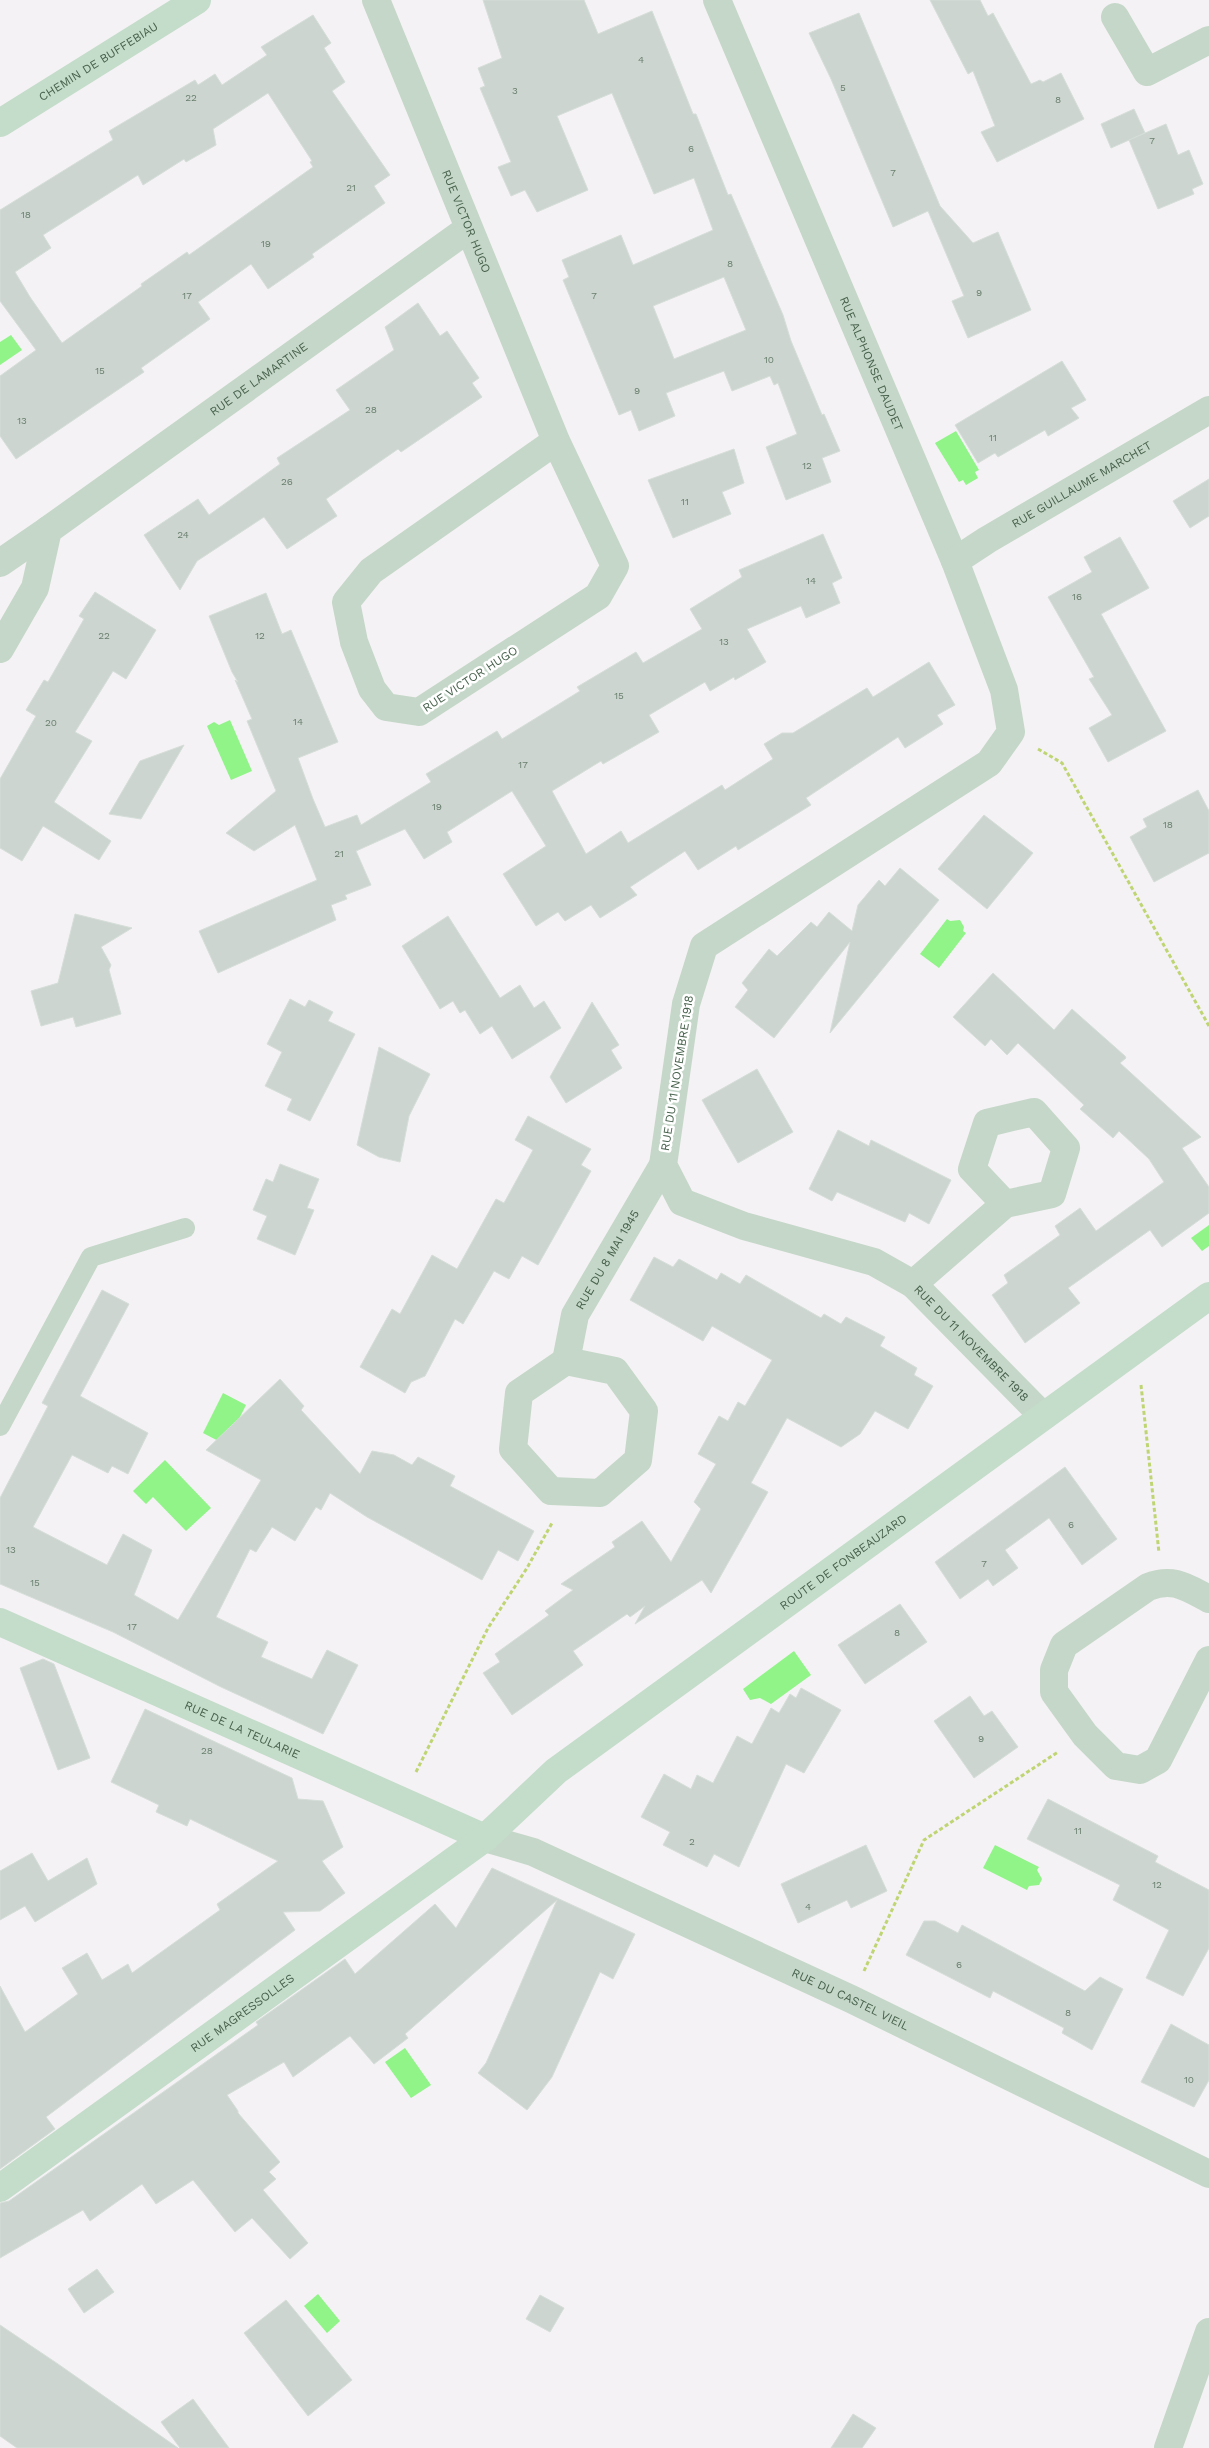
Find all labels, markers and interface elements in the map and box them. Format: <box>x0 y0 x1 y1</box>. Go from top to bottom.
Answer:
street label: CHEMIN DE BUFFEBIAU <box>36 19 161 104</box>
house number: 4 <box>638 54 644 65</box>
house number: 5 <box>840 82 846 93</box>
house number: 3 <box>512 85 518 96</box>
house number: 22 <box>185 92 197 103</box>
house number: 8 <box>1055 94 1061 105</box>
house number: 7 <box>1149 135 1155 146</box>
house number: 6 <box>688 143 694 154</box>
house number: 7 <box>890 167 896 178</box>
street label: RUE VICTOR HUGO <box>439 168 494 275</box>
house number: 21 <box>346 182 356 193</box>
house number: 18 <box>21 209 31 220</box>
house number: 19 <box>261 238 271 249</box>
house number: 8 <box>727 258 733 269</box>
house number: 9 <box>976 287 982 298</box>
house number: 17 <box>182 290 192 301</box>
house number: 7 <box>591 290 597 301</box>
street label: RUE ALPHONSE DAUDET <box>837 294 906 433</box>
street label: RUE DE LAMARTINE <box>207 339 311 419</box>
house number: 10 <box>764 354 774 365</box>
house number: 15 <box>95 365 105 376</box>
house number: 9 <box>634 385 640 396</box>
house number: 28 <box>365 404 377 415</box>
house number: 13 <box>17 415 27 426</box>
house number: 11 <box>989 432 997 443</box>
street label: RUE GUILLAUME MARCHET <box>1009 438 1154 531</box>
house number: 12 <box>802 460 812 471</box>
house number: 26 <box>281 476 293 487</box>
house number: 11 <box>681 496 689 507</box>
house number: 24 <box>177 529 189 540</box>
house number: 14 <box>806 575 816 586</box>
house number: 16 <box>1072 591 1082 602</box>
house number: 22 <box>98 630 110 641</box>
house number: 12 <box>255 630 265 641</box>
house number: 13 <box>719 636 729 647</box>
street label: RUE VICTOR HUGO <box>420 643 520 715</box>
house number: 15 <box>614 690 624 701</box>
house number: 14 <box>293 716 303 727</box>
house number: 20 <box>45 717 57 728</box>
house number: 17 <box>518 759 528 770</box>
house number: 19 <box>432 801 442 812</box>
house number: 18 <box>1163 819 1173 830</box>
house number: 21 <box>334 848 344 859</box>
street label: RUE DU 11 NOVEMBRE 1918 <box>658 994 696 1152</box>
street label: RUE DU 8 MAI 1945 <box>573 1207 642 1312</box>
street label: RUE DU 11 NOVEMBRE 1918 <box>911 1282 1032 1404</box>
street label: ROUTE DE FONBEAUZARD <box>777 1511 910 1613</box>
house number: 6 <box>1068 1519 1074 1530</box>
house number: 13 <box>6 1544 16 1555</box>
house number: 7 <box>981 1558 987 1569</box>
house number: 15 <box>30 1577 40 1588</box>
house number: 17 <box>127 1621 137 1632</box>
house number: 8 <box>894 1627 900 1638</box>
street label: RUE DE LA TEULARIE <box>182 1698 302 1762</box>
house number: 9 <box>978 1733 984 1744</box>
house number: 28 <box>201 1745 213 1756</box>
house number: 11 <box>1074 1825 1082 1836</box>
house number: 2 <box>689 1836 695 1847</box>
house number: 12 <box>1152 1879 1162 1890</box>
house number: 4 <box>805 1901 811 1912</box>
house number: 6 <box>956 1959 962 1970</box>
street label: RUE DU CASTEL VIEIL <box>790 1966 911 2033</box>
street label: RUE MAGRESSOLLES <box>188 1971 297 2055</box>
house number: 8 <box>1065 2007 1071 2018</box>
house number: 10 <box>1184 2074 1194 2085</box>

